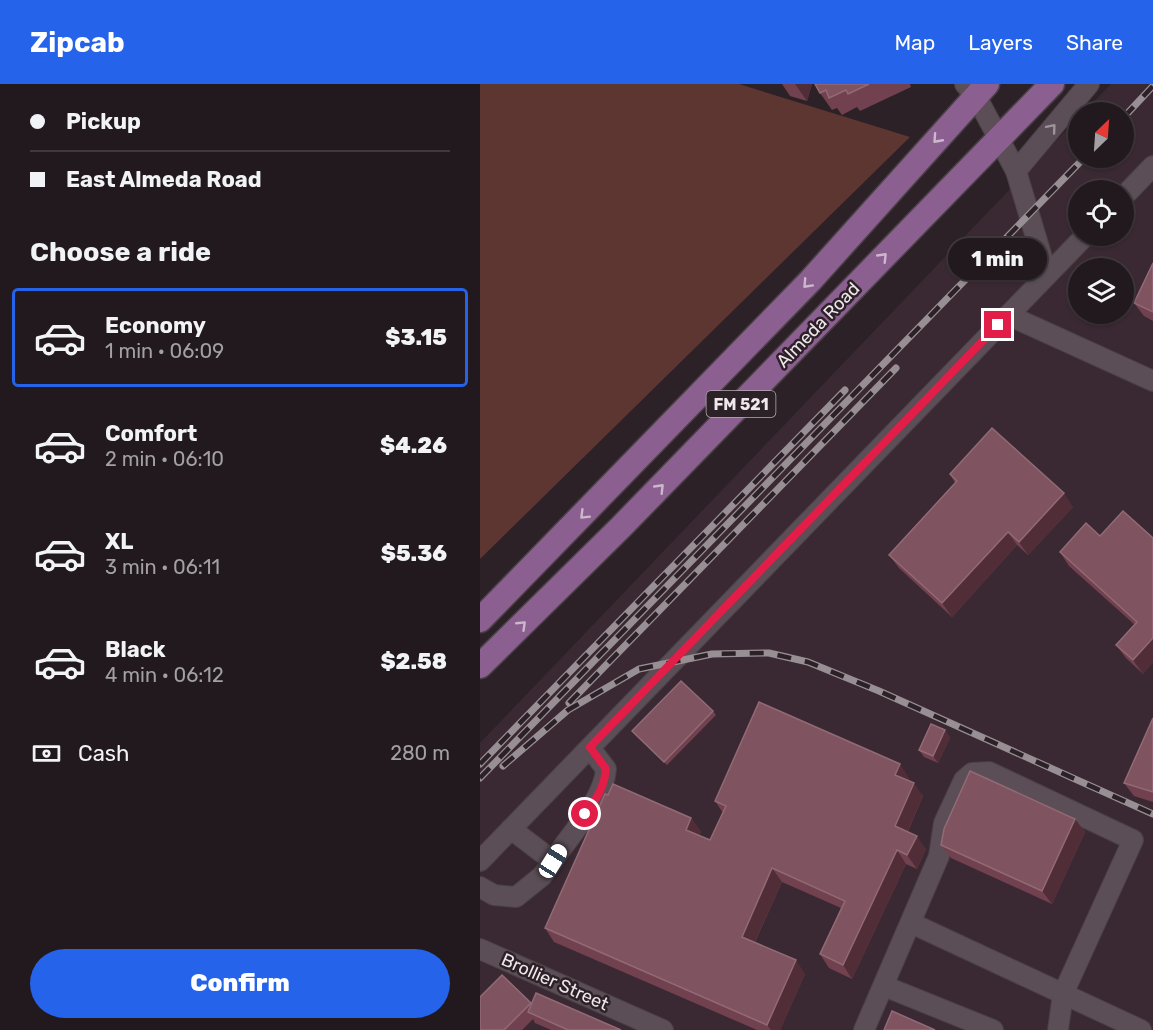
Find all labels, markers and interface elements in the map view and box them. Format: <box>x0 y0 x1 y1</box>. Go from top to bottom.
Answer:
text: Zipcab <box>30 26 125 59</box>
text: Map <box>894 30 935 55</box>
text: Layers <box>968 30 1033 55</box>
text: Share <box>1066 30 1123 55</box>
north arrow <box>1068 102 1134 168</box>
map controls <box>1068 102 1134 324</box>
text: Pickup <box>66 108 141 135</box>
one-way arrow <box>1045 124 1056 135</box>
one-way arrow <box>933 132 944 143</box>
text: East Almeda Road <box>66 166 262 193</box>
button: locate <box>1068 180 1134 246</box>
text: Choose a ride <box>30 236 211 268</box>
callout: 1 min <box>948 238 1048 280</box>
text: 1 min <box>971 247 1024 271</box>
one-way arrow <box>876 253 887 263</box>
button: layers <box>1068 258 1134 324</box>
street label: Almeda Road <box>772 278 864 372</box>
one-way arrow <box>803 278 814 288</box>
icon: car <box>33 311 87 365</box>
route end <box>984 311 1011 338</box>
text: Economy <box>105 312 206 339</box>
text: $3.15 <box>385 324 447 351</box>
text: 1 min · 06:09 <box>105 339 224 363</box>
road number: FM 521 <box>706 391 776 417</box>
icon: car <box>33 419 87 473</box>
text: Comfort <box>105 420 197 447</box>
text: $4.26 <box>380 432 447 459</box>
text: 2 min · 06:10 <box>105 447 224 471</box>
one-way arrow <box>653 484 664 494</box>
one-way arrow <box>580 507 591 518</box>
icon: car <box>33 527 87 581</box>
text: XL <box>105 528 133 555</box>
text: $5.36 <box>381 540 447 567</box>
text: 3 min · 06:11 <box>105 555 220 579</box>
one-way arrow <box>515 621 525 632</box>
icon: car <box>33 635 87 689</box>
text: Black <box>105 636 166 663</box>
text: $2.58 <box>380 648 447 675</box>
text: 4 min · 06:12 <box>105 663 224 687</box>
icon: cash <box>30 737 63 770</box>
text: Cash <box>78 740 129 767</box>
text: 280 m <box>390 741 450 765</box>
route start <box>571 800 598 827</box>
car <box>536 841 570 881</box>
button: Confirm <box>30 949 450 1018</box>
street label: Brollier Street <box>498 949 612 1015</box>

